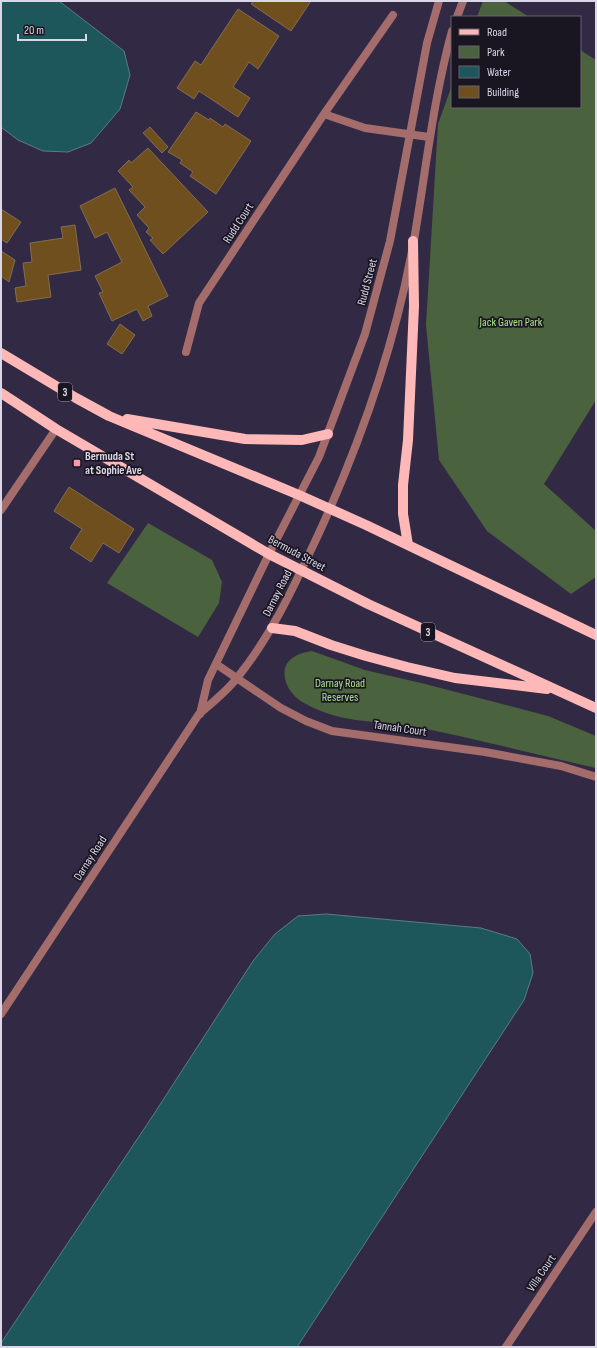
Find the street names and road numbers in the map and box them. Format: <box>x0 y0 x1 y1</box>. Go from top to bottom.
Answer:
street label: Rudd Court <box>220 200 257 246</box>
street label: Rudd Street <box>354 257 381 307</box>
road number: 3 <box>58 383 72 401</box>
street label: Bermuda Street <box>265 532 328 575</box>
street label: Darnay Road <box>259 568 295 619</box>
road number: 3 <box>421 623 435 641</box>
street label: Tannah Court <box>372 717 428 740</box>
street label: Darnay Road <box>70 833 110 883</box>
street label: Villa Court <box>524 1252 559 1295</box>

